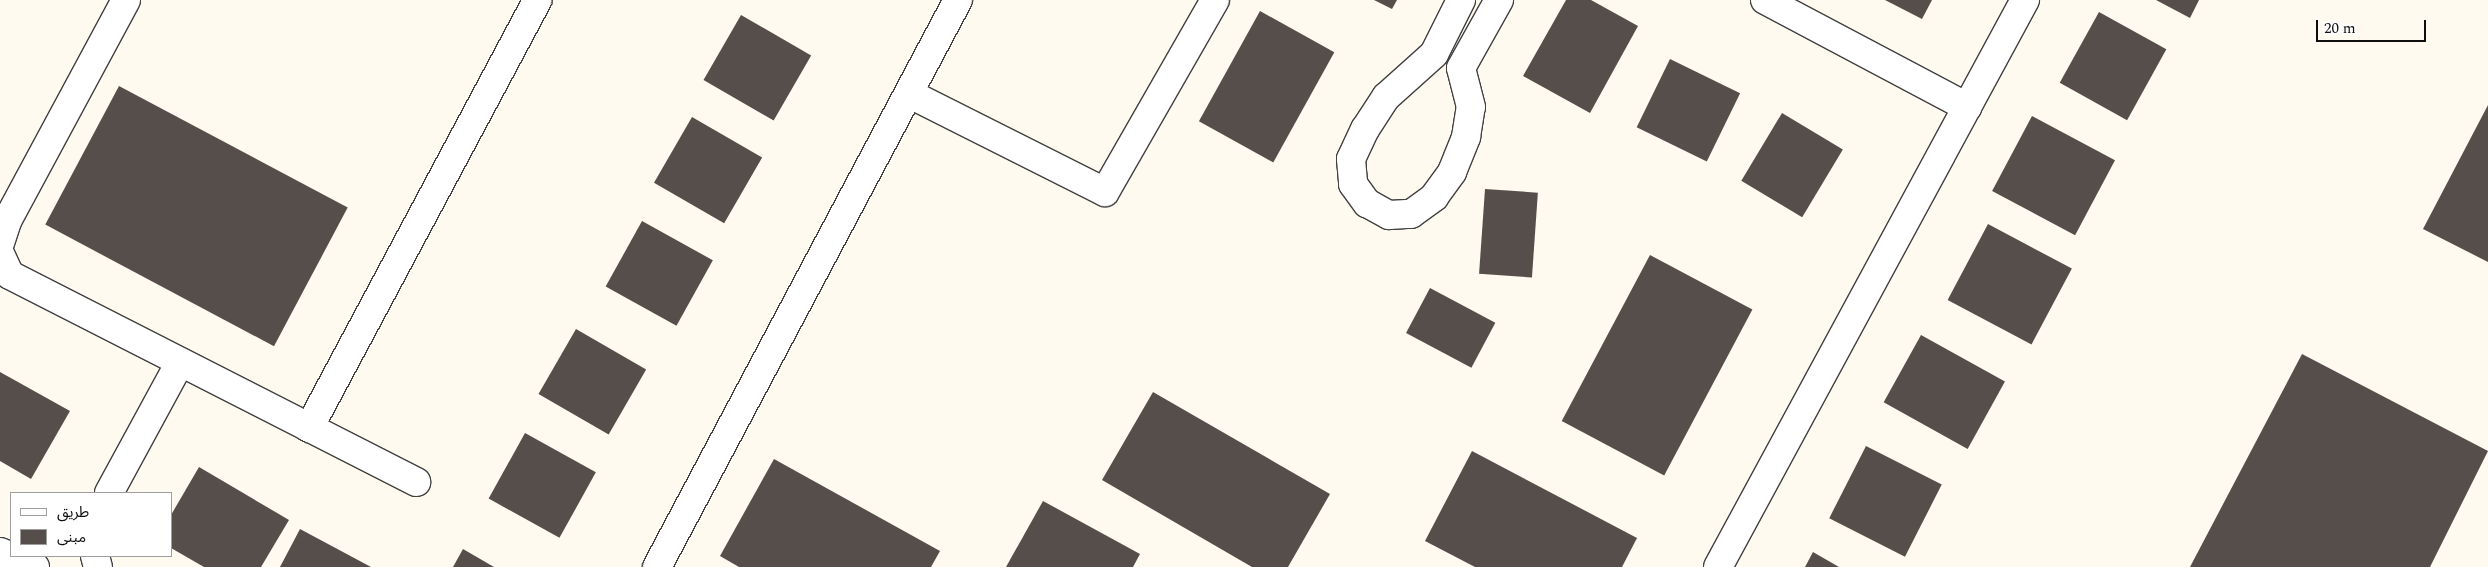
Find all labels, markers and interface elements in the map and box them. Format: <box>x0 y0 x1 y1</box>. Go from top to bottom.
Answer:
scale bar <box>2318 10 2428 42</box>
text: 20 m <box>2324 17 2356 40</box>
legend <box>10 492 172 557</box>
text: طريق <box>57 501 89 524</box>
text: مبنى <box>57 526 86 549</box>

